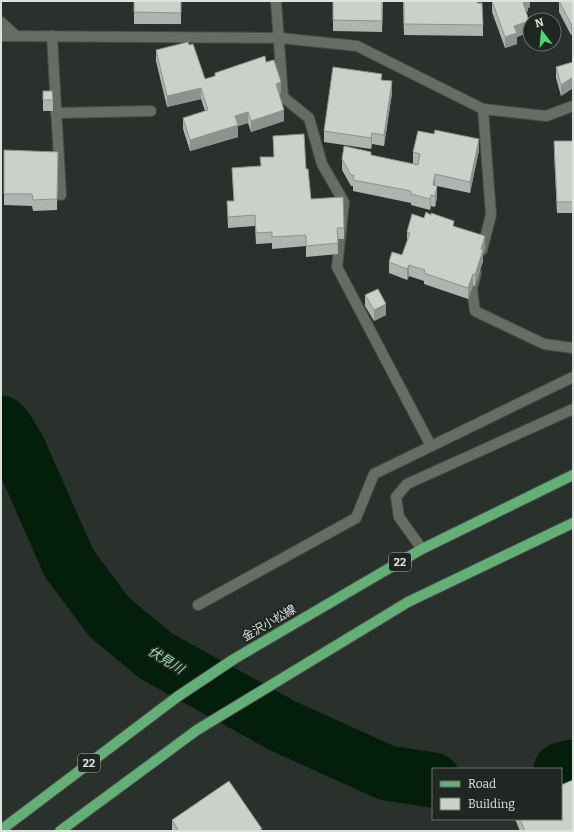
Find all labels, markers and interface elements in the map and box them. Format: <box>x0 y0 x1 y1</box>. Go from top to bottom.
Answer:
north arrow <box>522 12 562 52</box>
text: N <box>534 15 546 30</box>
road number: 22 <box>389 553 411 571</box>
street label: 金沢小松線 <box>240 602 298 644</box>
water label: 伏見川 <box>145 643 188 678</box>
road number: 22 <box>78 754 100 772</box>
legend <box>432 768 562 820</box>
text: Road <box>468 777 496 791</box>
text: Building <box>468 797 515 811</box>

